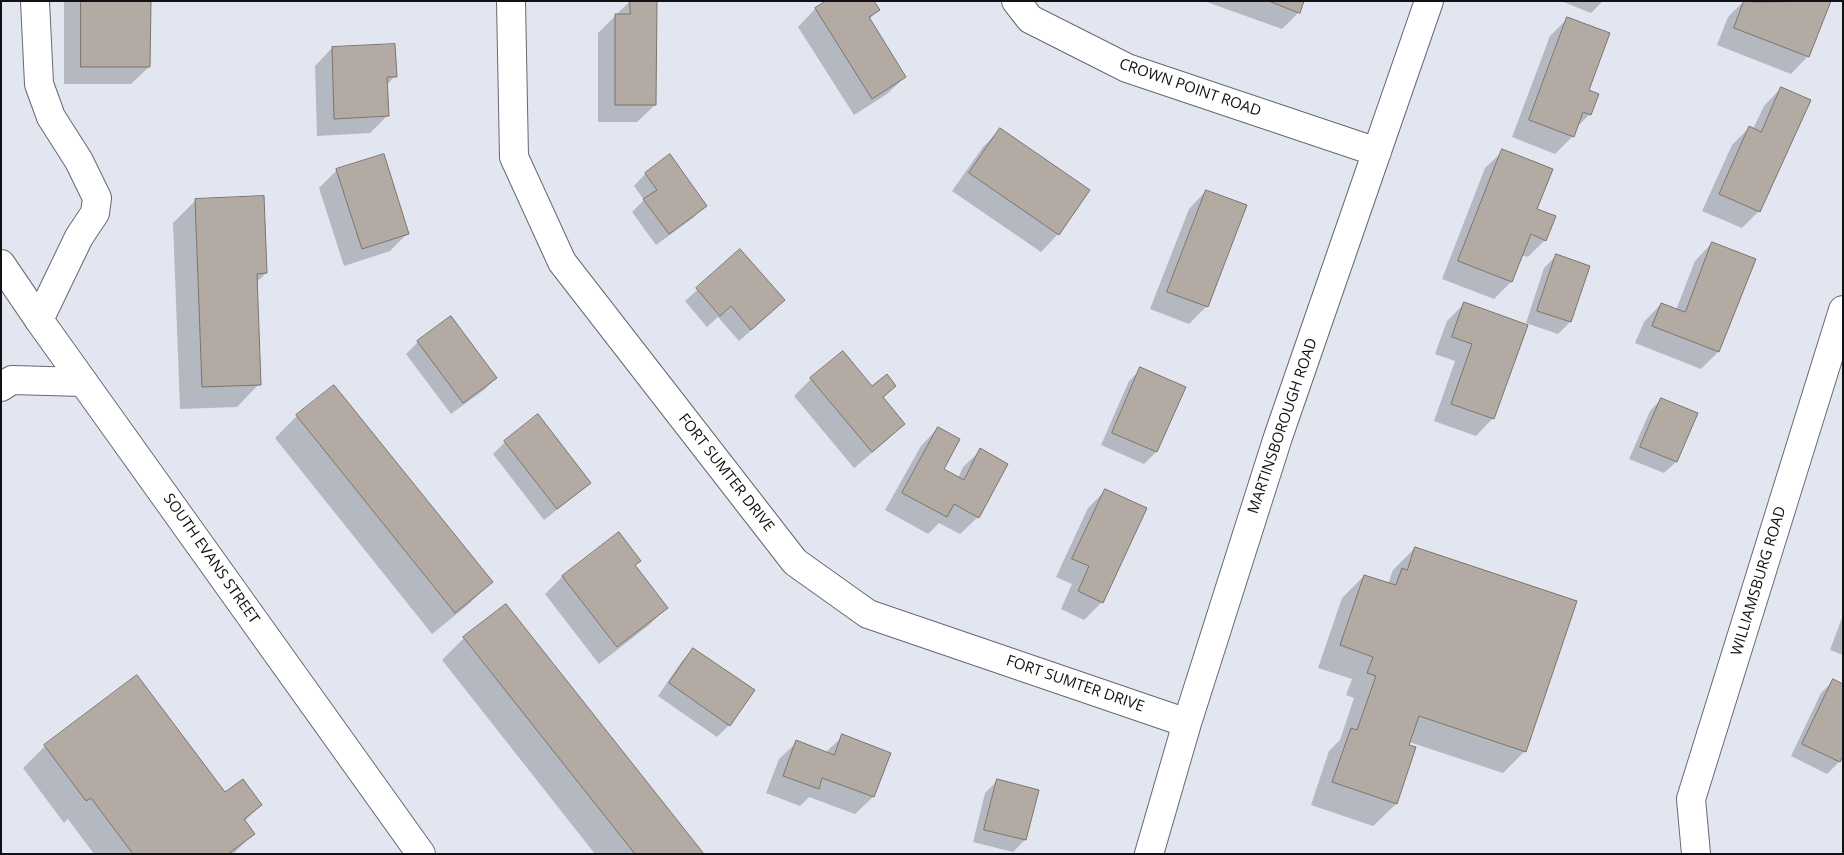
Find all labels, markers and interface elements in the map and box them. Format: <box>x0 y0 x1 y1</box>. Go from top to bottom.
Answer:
street label: CROWN POINT ROAD <box>1117 55 1263 121</box>
street label: MARTINSBOROUGH ROAD <box>1244 336 1322 516</box>
street label: FORT SUMTER DRIVE <box>674 410 778 536</box>
street label: SOUTH EVANS STREET <box>159 490 263 628</box>
street label: WILLIAMSBURG ROAD <box>1728 504 1790 658</box>
street label: FORT SUMTER DRIVE <box>1004 652 1146 716</box>

